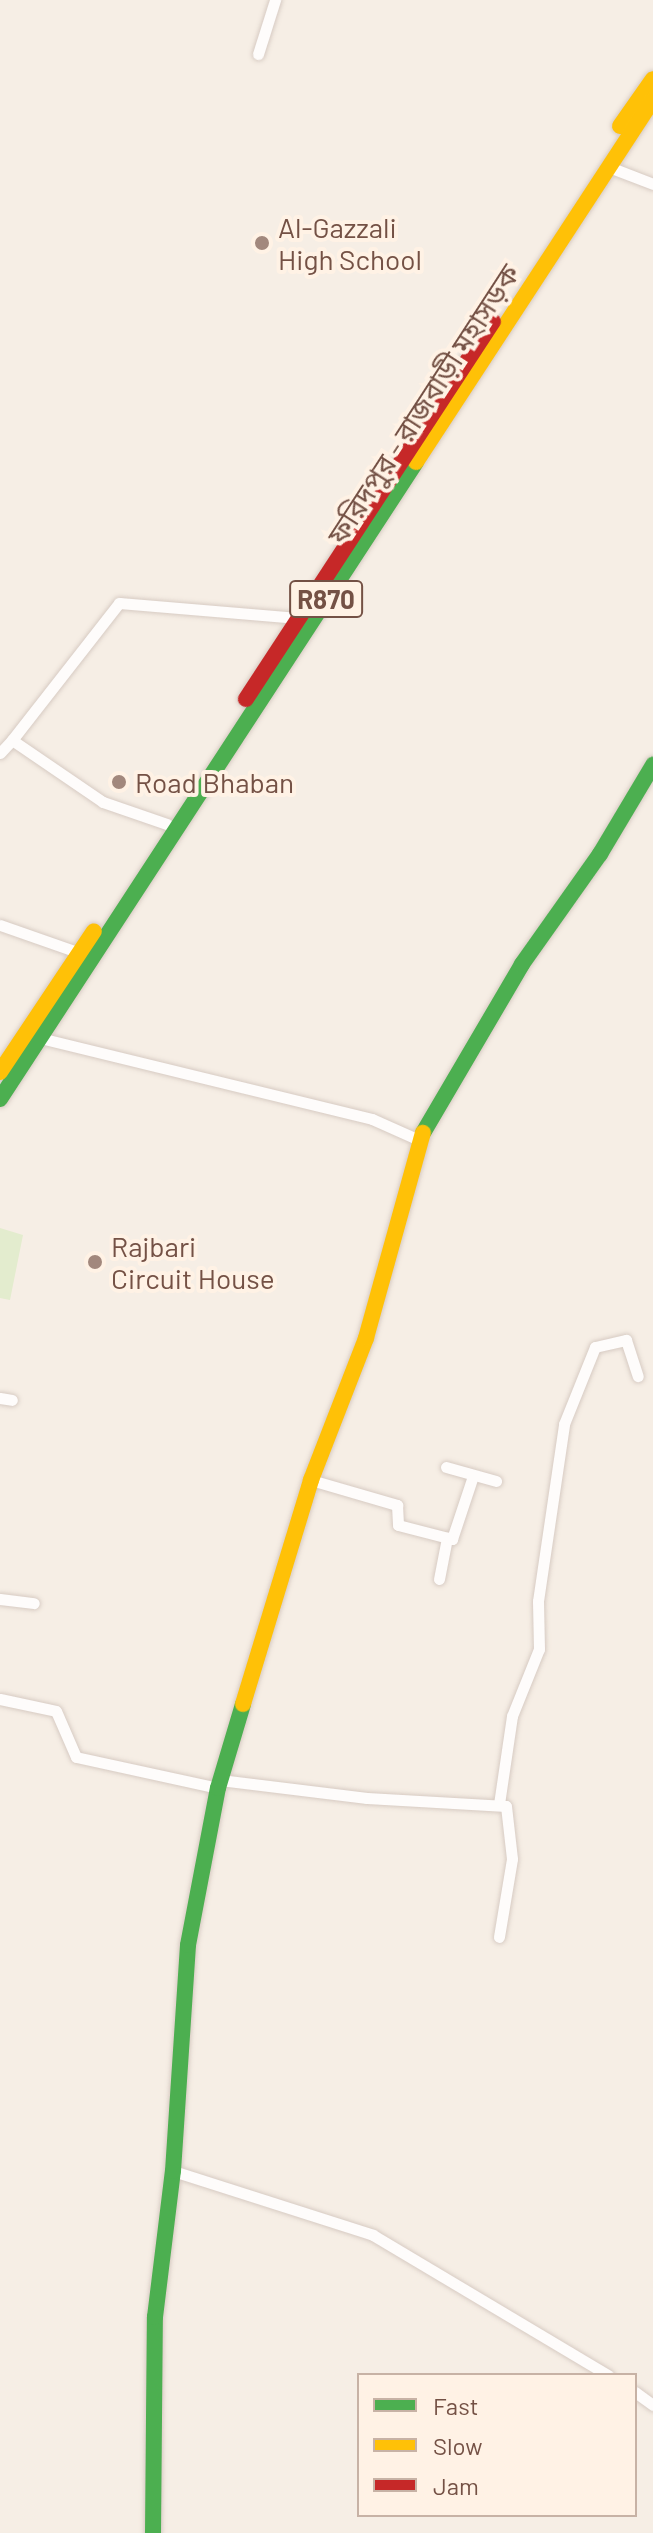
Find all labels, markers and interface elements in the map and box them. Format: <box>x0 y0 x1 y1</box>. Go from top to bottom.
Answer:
place label: Al-Gazzali High School <box>278 210 422 276</box>
marker: Al-Gazzali High School <box>253 234 271 252</box>
street label: ফরিদপুর - রাজবাড়ী মহাসড়ক <box>320 258 526 550</box>
road number: R870 <box>288 577 364 621</box>
place label: Road Bhaban <box>135 765 294 799</box>
marker: Road Bhaban <box>110 773 128 791</box>
place label: Rajbari Circuit House <box>111 1229 275 1295</box>
marker: Rajbari Circuit House <box>86 1253 104 1271</box>
legend <box>357 2373 637 2517</box>
text: Fast <box>433 2391 478 2420</box>
text: Slow <box>433 2431 482 2460</box>
text: Jam <box>433 2471 479 2500</box>

